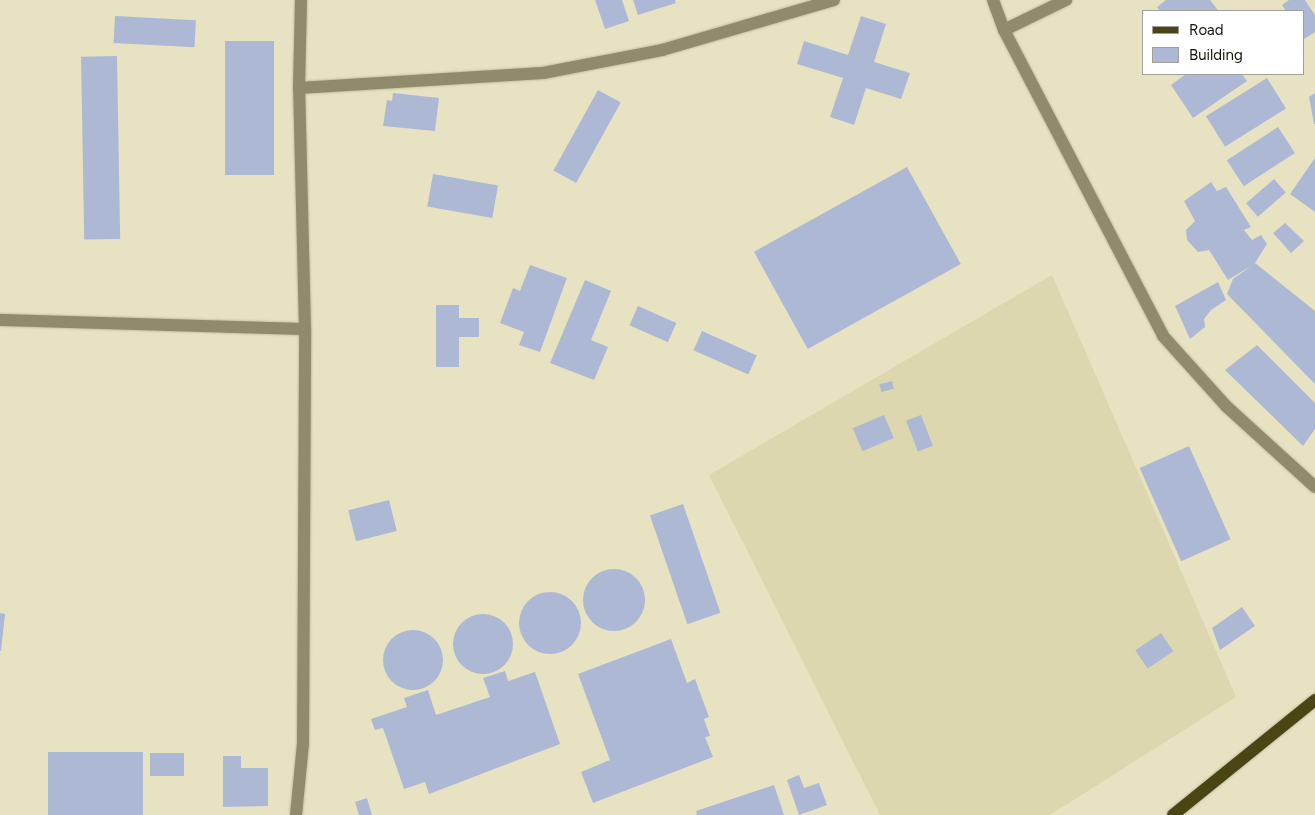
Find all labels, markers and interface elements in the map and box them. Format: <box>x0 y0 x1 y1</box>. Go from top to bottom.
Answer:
legend <box>1142 10 1305 75</box>
text: Road <box>1189 21 1224 39</box>
text: Building <box>1189 46 1243 64</box>

